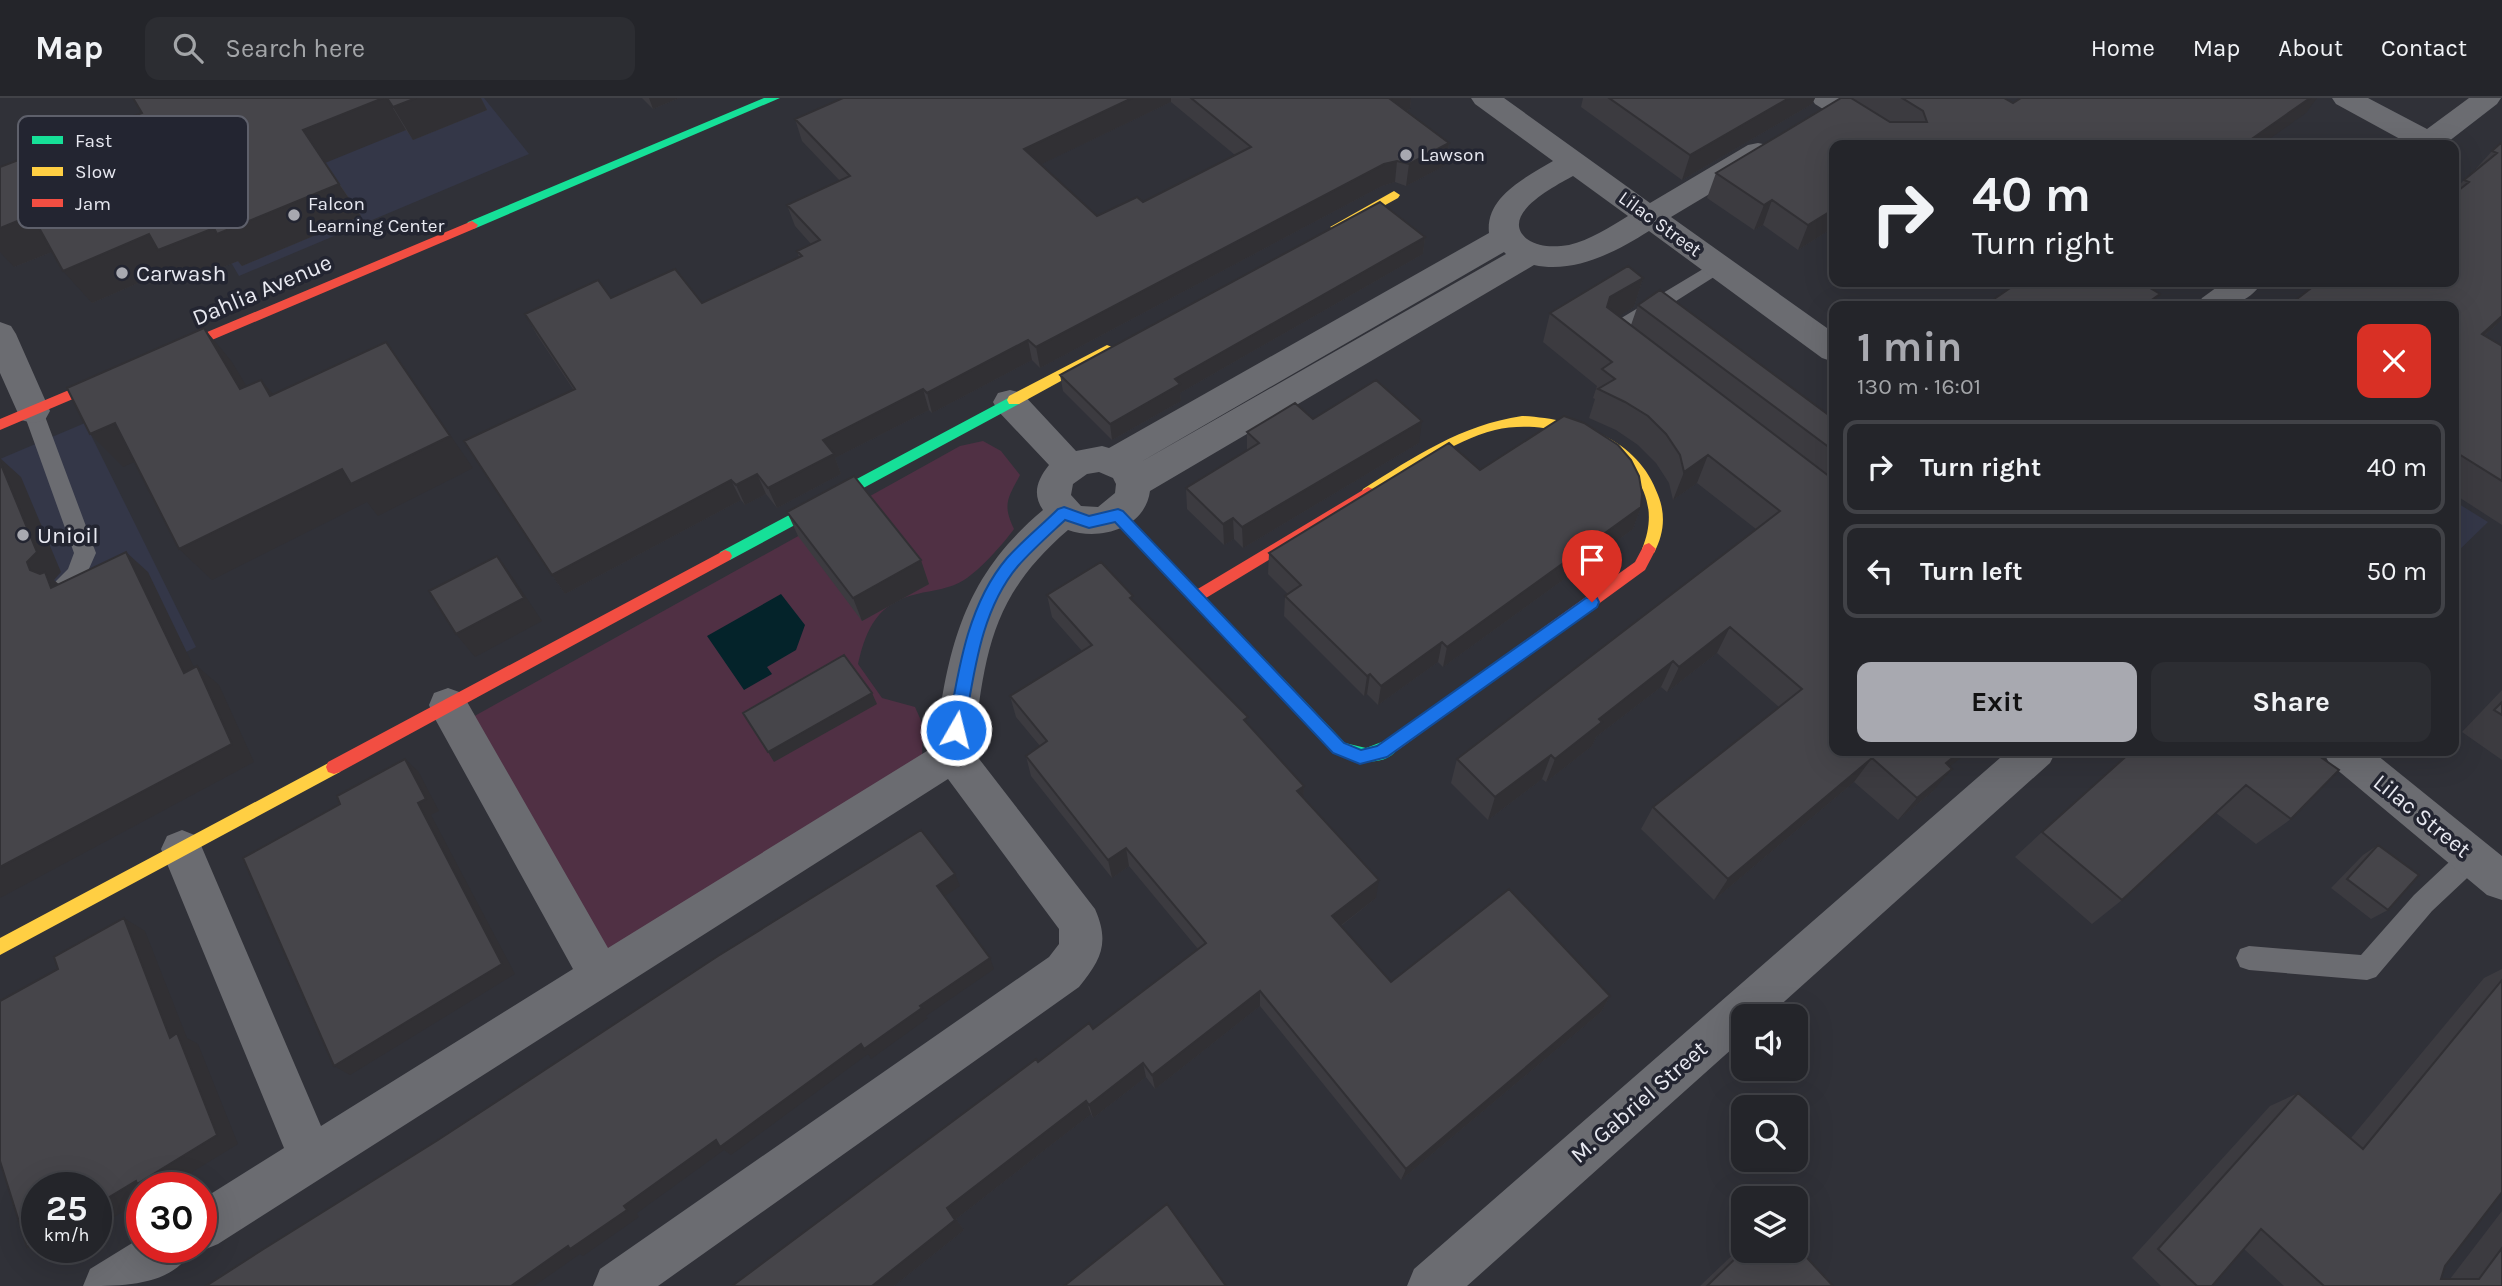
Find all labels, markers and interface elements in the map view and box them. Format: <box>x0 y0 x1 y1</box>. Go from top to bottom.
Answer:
search box <box>145 17 635 80</box>
text: Map <box>35 29 103 67</box>
icon: search <box>169 29 207 67</box>
text: Search here <box>225 33 365 64</box>
text: Home <box>2091 34 2155 62</box>
text: Map <box>2193 34 2240 62</box>
text: About <box>2278 34 2343 62</box>
text: Contact <box>2381 34 2467 62</box>
legend <box>18 116 248 228</box>
text: Fast <box>75 130 112 152</box>
place label: Lawson <box>1420 144 1485 166</box>
marker: Lawson <box>1398 147 1414 163</box>
text: Slow <box>75 161 116 183</box>
text: 40 m <box>1972 166 2091 223</box>
icon: right <box>1857 168 1948 259</box>
street label: Lilac Street <box>1614 187 1706 261</box>
text: Jam <box>75 193 111 215</box>
place label: Falcon Learning Center <box>308 193 445 237</box>
marker: Falcon Learning Center <box>286 207 302 223</box>
text: Turn right <box>1972 225 2114 262</box>
street label: Dahlia Avenue <box>188 248 336 332</box>
place label: Carwash <box>136 260 226 287</box>
marker: Carwash <box>114 265 130 281</box>
text: 1 min <box>1857 322 1962 372</box>
button: close <box>2357 324 2431 398</box>
text: 130 m · 16:01 <box>1857 373 1981 400</box>
icon: right <box>1861 448 1899 486</box>
text: Turn right <box>1920 452 2041 483</box>
text: 40 m <box>2367 452 2427 483</box>
place label: Unioil <box>37 522 99 549</box>
marker: Unioil <box>15 527 31 543</box>
pin <box>1562 530 1622 602</box>
icon: arrive <box>1573 541 1611 579</box>
icon: left <box>1861 552 1899 590</box>
text: Turn left <box>1920 556 2022 587</box>
text: 50 m <box>2366 556 2427 587</box>
button: Exit <box>1857 662 2137 742</box>
button: Share <box>2151 662 2431 742</box>
position arrow <box>919 693 993 767</box>
street label: Lilac Street <box>2368 769 2476 864</box>
map controls <box>1731 1004 1808 1263</box>
button: sound <box>1731 1004 1808 1081</box>
street label: M. Gabriel Street <box>1565 1035 1713 1169</box>
button: search <box>1731 1095 1808 1172</box>
speed limit sign: 30 <box>126 1172 217 1263</box>
button: layers <box>1731 1186 1808 1263</box>
text: 25 <box>46 1188 87 1229</box>
text: km/h <box>44 1224 89 1246</box>

